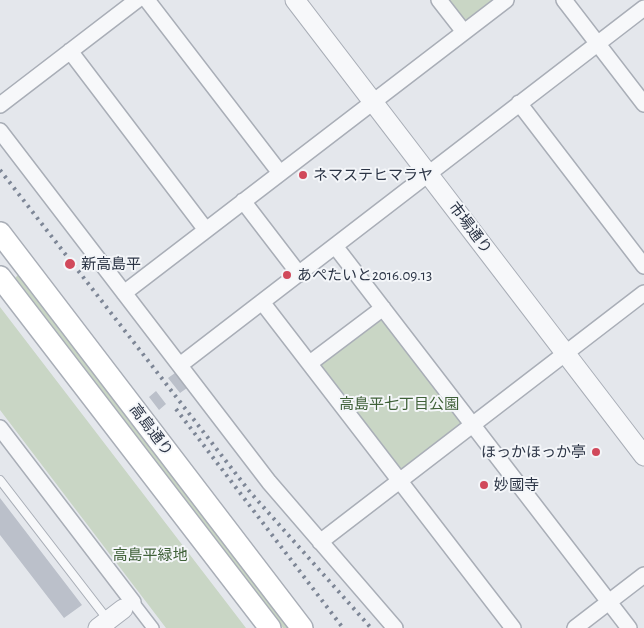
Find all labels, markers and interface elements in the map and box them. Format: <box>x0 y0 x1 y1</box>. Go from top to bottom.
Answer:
place label: ネマステヒマラヤ <box>313 166 433 184</box>
marker: ネマステヒマラヤ <box>297 169 309 181</box>
street label: 市場通り <box>445 199 495 257</box>
place label: 新高島平 <box>81 255 141 273</box>
marker: 新高島平 <box>63 257 77 271</box>
place label: あぺたいと2016.09.13 <box>297 266 432 284</box>
marker: あぺたいと2016.09.13 <box>281 269 293 281</box>
park label: 高島平七丁目公園 <box>339 395 459 413</box>
street label: 高島通り <box>126 401 176 459</box>
place label: ほっかほっか亭 <box>481 443 586 461</box>
marker: ほっかほっか亭 <box>590 446 602 458</box>
place label: 妙國寺 <box>494 476 539 494</box>
marker: 妙國寺 <box>478 479 490 491</box>
park label: 高島平緑地 <box>113 546 187 564</box>

